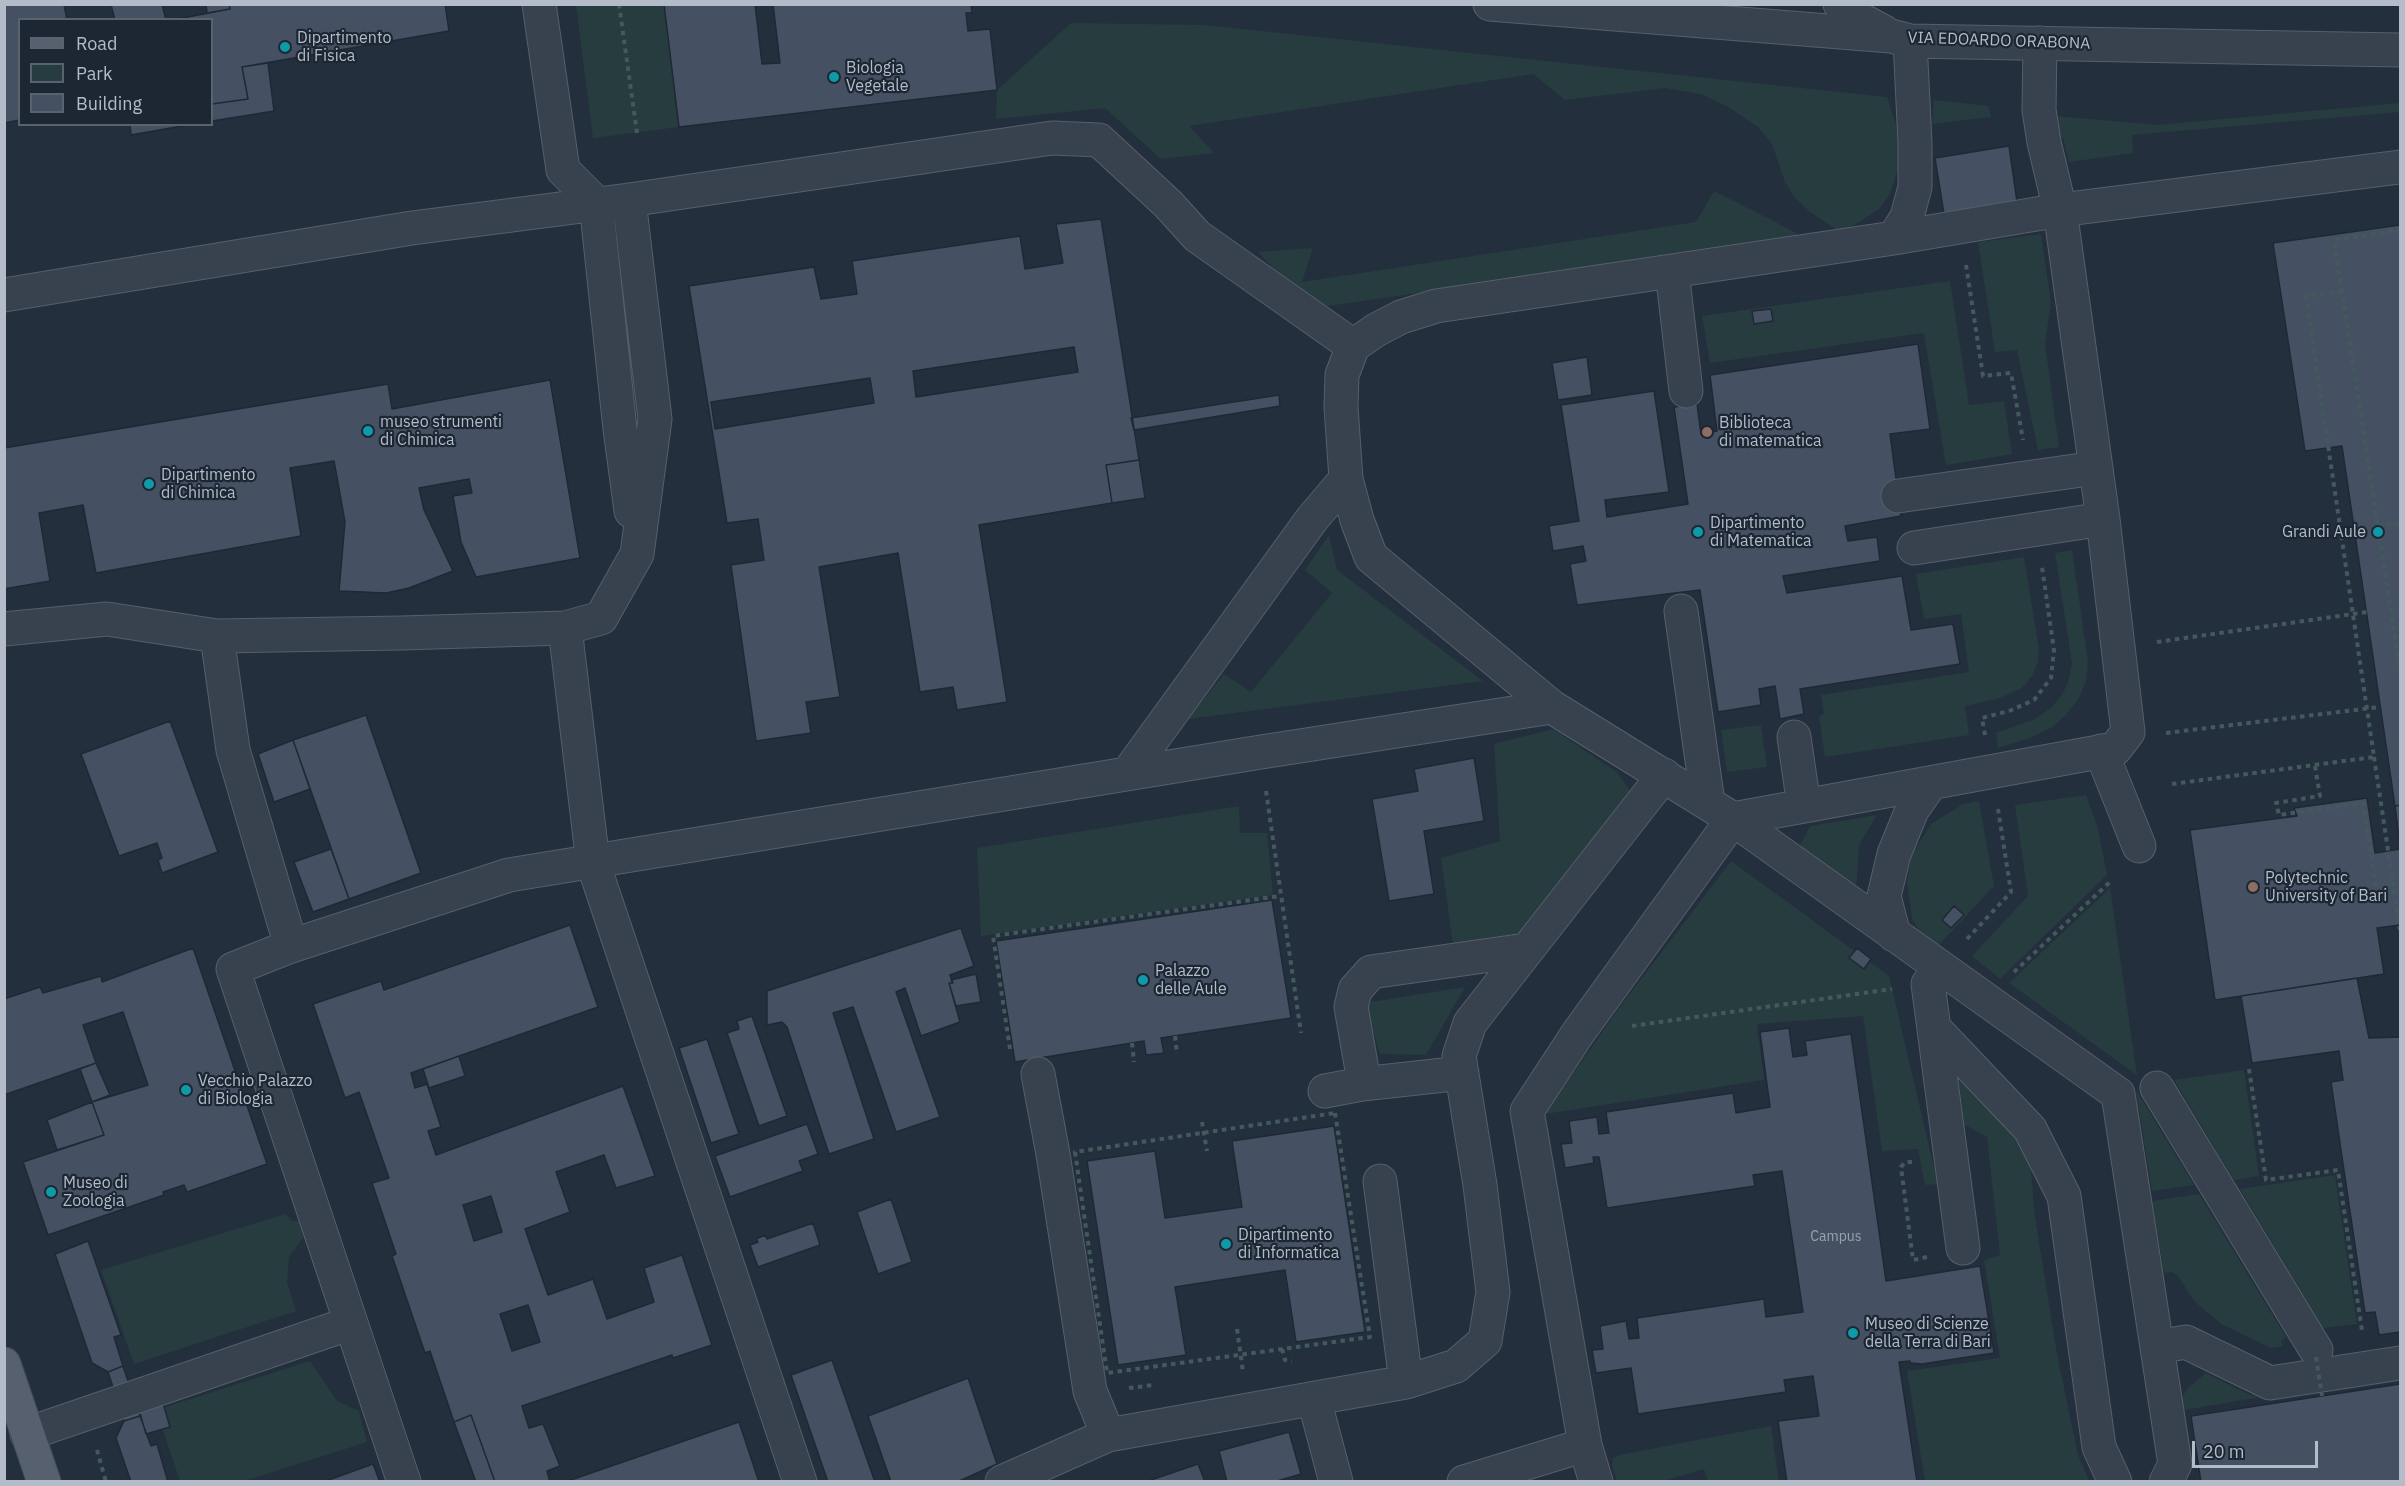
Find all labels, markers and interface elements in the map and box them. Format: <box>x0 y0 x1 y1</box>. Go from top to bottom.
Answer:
legend <box>18 18 213 126</box>
place label: Dipartimento di Fisica <box>297 28 391 66</box>
street label: VIA EDOARDO ORABONA <box>1907 28 2091 54</box>
text: Road <box>76 32 117 55</box>
marker: Dipartimento di Fisica <box>278 40 292 54</box>
place label: Biologia Vegetale <box>846 58 908 96</box>
text: Park <box>76 62 112 85</box>
marker: Biologia Vegetale <box>827 70 841 84</box>
text: Building <box>76 92 142 115</box>
place label: museo strumenti di Chimica <box>380 412 502 450</box>
place label: Biblioteca di matematica <box>1719 413 1822 451</box>
marker: museo strumenti di Chimica <box>361 424 375 438</box>
marker: Biblioteca di matematica <box>1700 425 1714 439</box>
place label: Dipartimento di Chimica <box>161 465 255 503</box>
marker: Dipartimento di Chimica <box>142 477 156 491</box>
place label: Dipartimento di Matematica <box>1710 513 1812 551</box>
place label: Grandi Aule <box>2282 522 2366 542</box>
marker: Dipartimento di Matematica <box>1691 525 1705 539</box>
marker: Grandi Aule <box>2371 525 2385 539</box>
place label: Polytechnic University of Bari <box>2265 868 2387 906</box>
marker: Polytechnic University of Bari <box>2246 880 2260 894</box>
place label: Palazzo delle Aule <box>1155 961 1227 999</box>
marker: Palazzo delle Aule <box>1136 973 1150 987</box>
place label: Vecchio Palazzo di Biologia <box>198 1071 312 1109</box>
marker: Vecchio Palazzo di Biologia <box>179 1083 193 1097</box>
place label: Museo di Zoologia <box>63 1173 128 1211</box>
marker: Museo di Zoologia <box>44 1185 58 1199</box>
place label: Dipartimento di Informatica <box>1238 1225 1339 1263</box>
house number: Campus <box>1810 1229 1862 1245</box>
marker: Dipartimento di Informatica <box>1219 1237 1233 1251</box>
place label: Museo di Scienze della Terra di Bari <box>1865 1314 1991 1352</box>
marker: Museo di Scienze della Terra di Bari <box>1846 1326 1860 1340</box>
scale bar <box>2195 1429 2321 1467</box>
text: 20 m <box>2203 1440 2245 1463</box>

